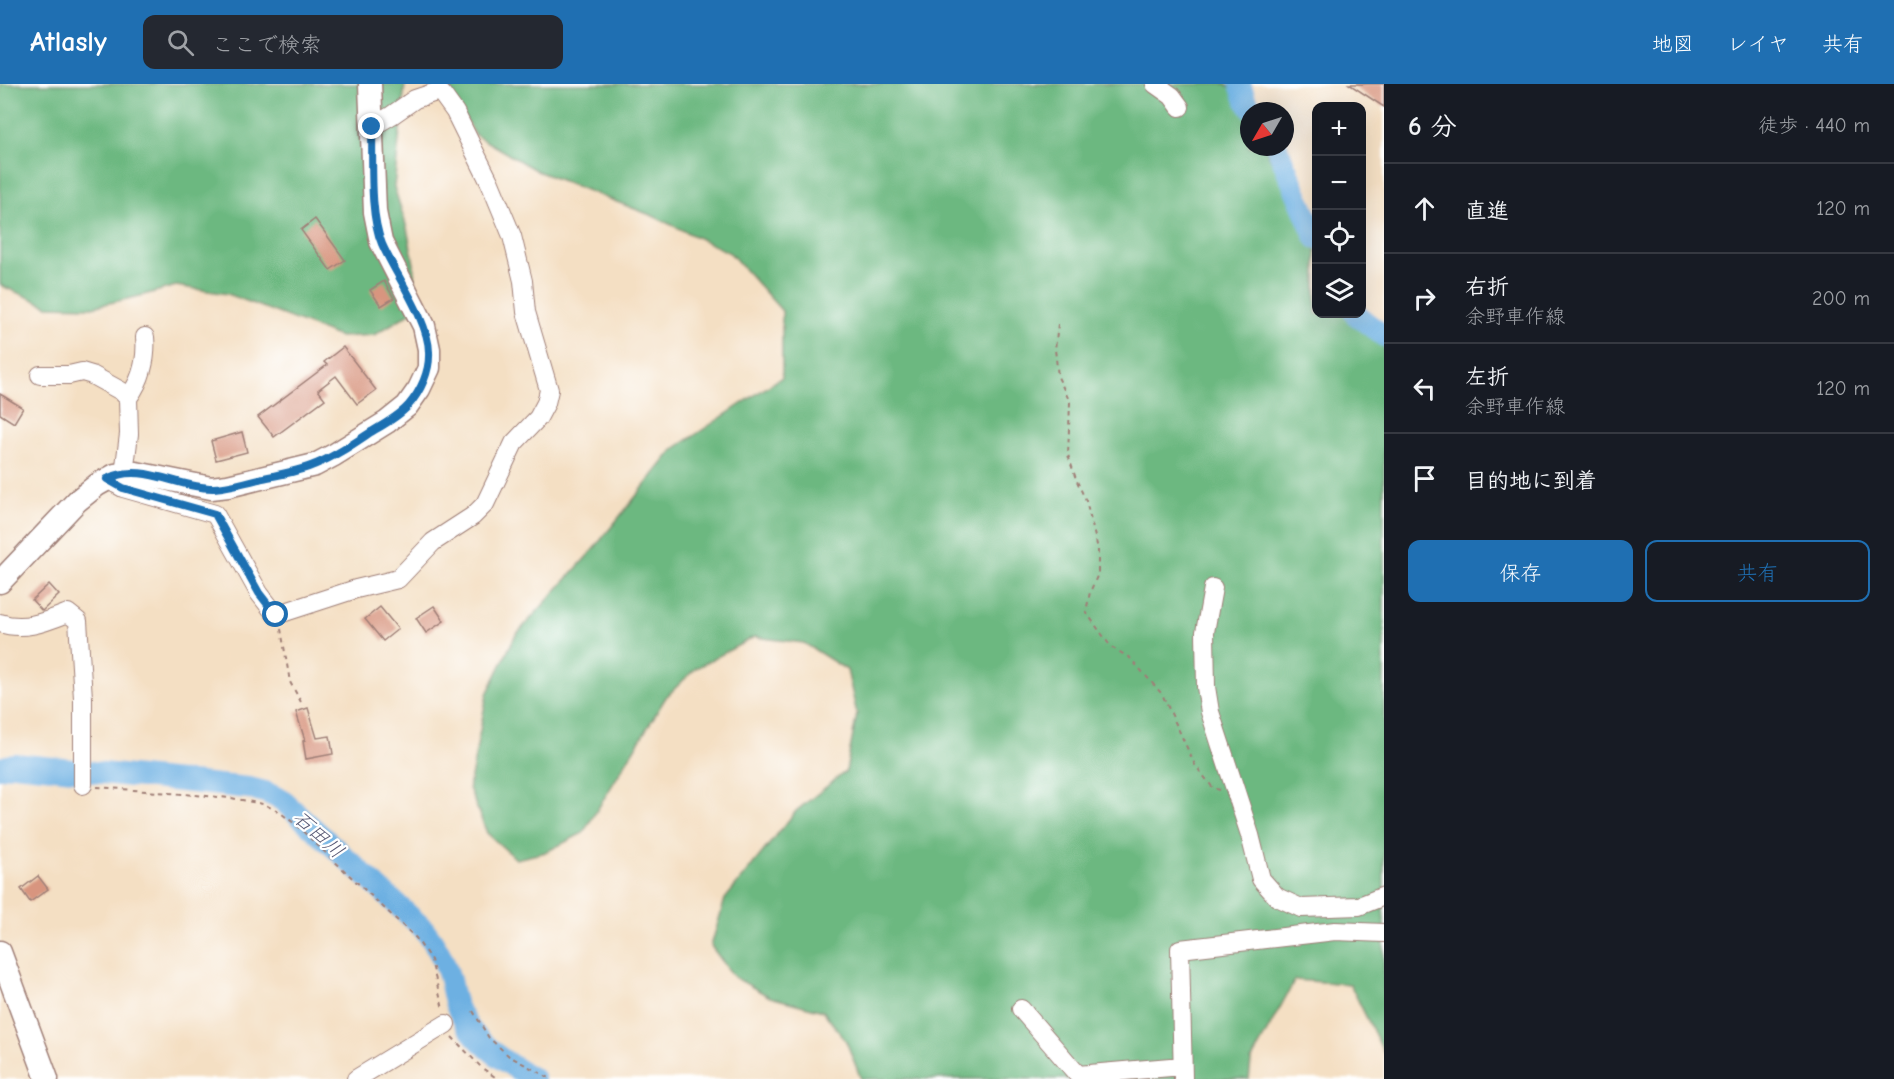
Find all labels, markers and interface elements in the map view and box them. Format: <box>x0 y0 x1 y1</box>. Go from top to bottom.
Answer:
search box <box>143 15 563 69</box>
text: Atlasly <box>30 26 107 58</box>
icon: search <box>164 26 197 59</box>
text: ここで検索 <box>212 32 322 58</box>
text: 地図 <box>1652 32 1694 56</box>
text: レイヤ <box>1727 32 1789 56</box>
text: 共有 <box>1822 32 1864 56</box>
north arrow <box>1240 102 1294 156</box>
map controls <box>1312 102 1366 318</box>
button: + <box>1312 102 1366 156</box>
text: 6 分 <box>1408 112 1457 142</box>
route end <box>358 113 384 139</box>
text: 徒歩 · 440 m <box>1758 114 1870 137</box>
button: − <box>1312 156 1366 210</box>
icon: ahead <box>1408 192 1441 225</box>
text: 120 m <box>1816 197 1870 220</box>
text: 直進 <box>1465 198 1509 224</box>
button: locate <box>1312 210 1366 264</box>
button: layers <box>1312 264 1366 318</box>
text: 右折 <box>1465 274 1509 300</box>
icon: right <box>1408 282 1441 315</box>
text: 200 m <box>1812 287 1870 310</box>
text: 余野車作線 <box>1465 305 1565 328</box>
text: 左折 <box>1465 364 1509 390</box>
icon: left <box>1408 372 1441 405</box>
text: 120 m <box>1816 377 1870 400</box>
text: 余野車作線 <box>1465 395 1565 418</box>
icon: arrive <box>1408 462 1441 495</box>
text: 目的地に到着 <box>1465 468 1597 494</box>
button: 保存 <box>1408 540 1633 602</box>
button: 共有 <box>1645 540 1870 602</box>
route start <box>262 601 288 627</box>
water label: 石田川 <box>289 806 349 863</box>

